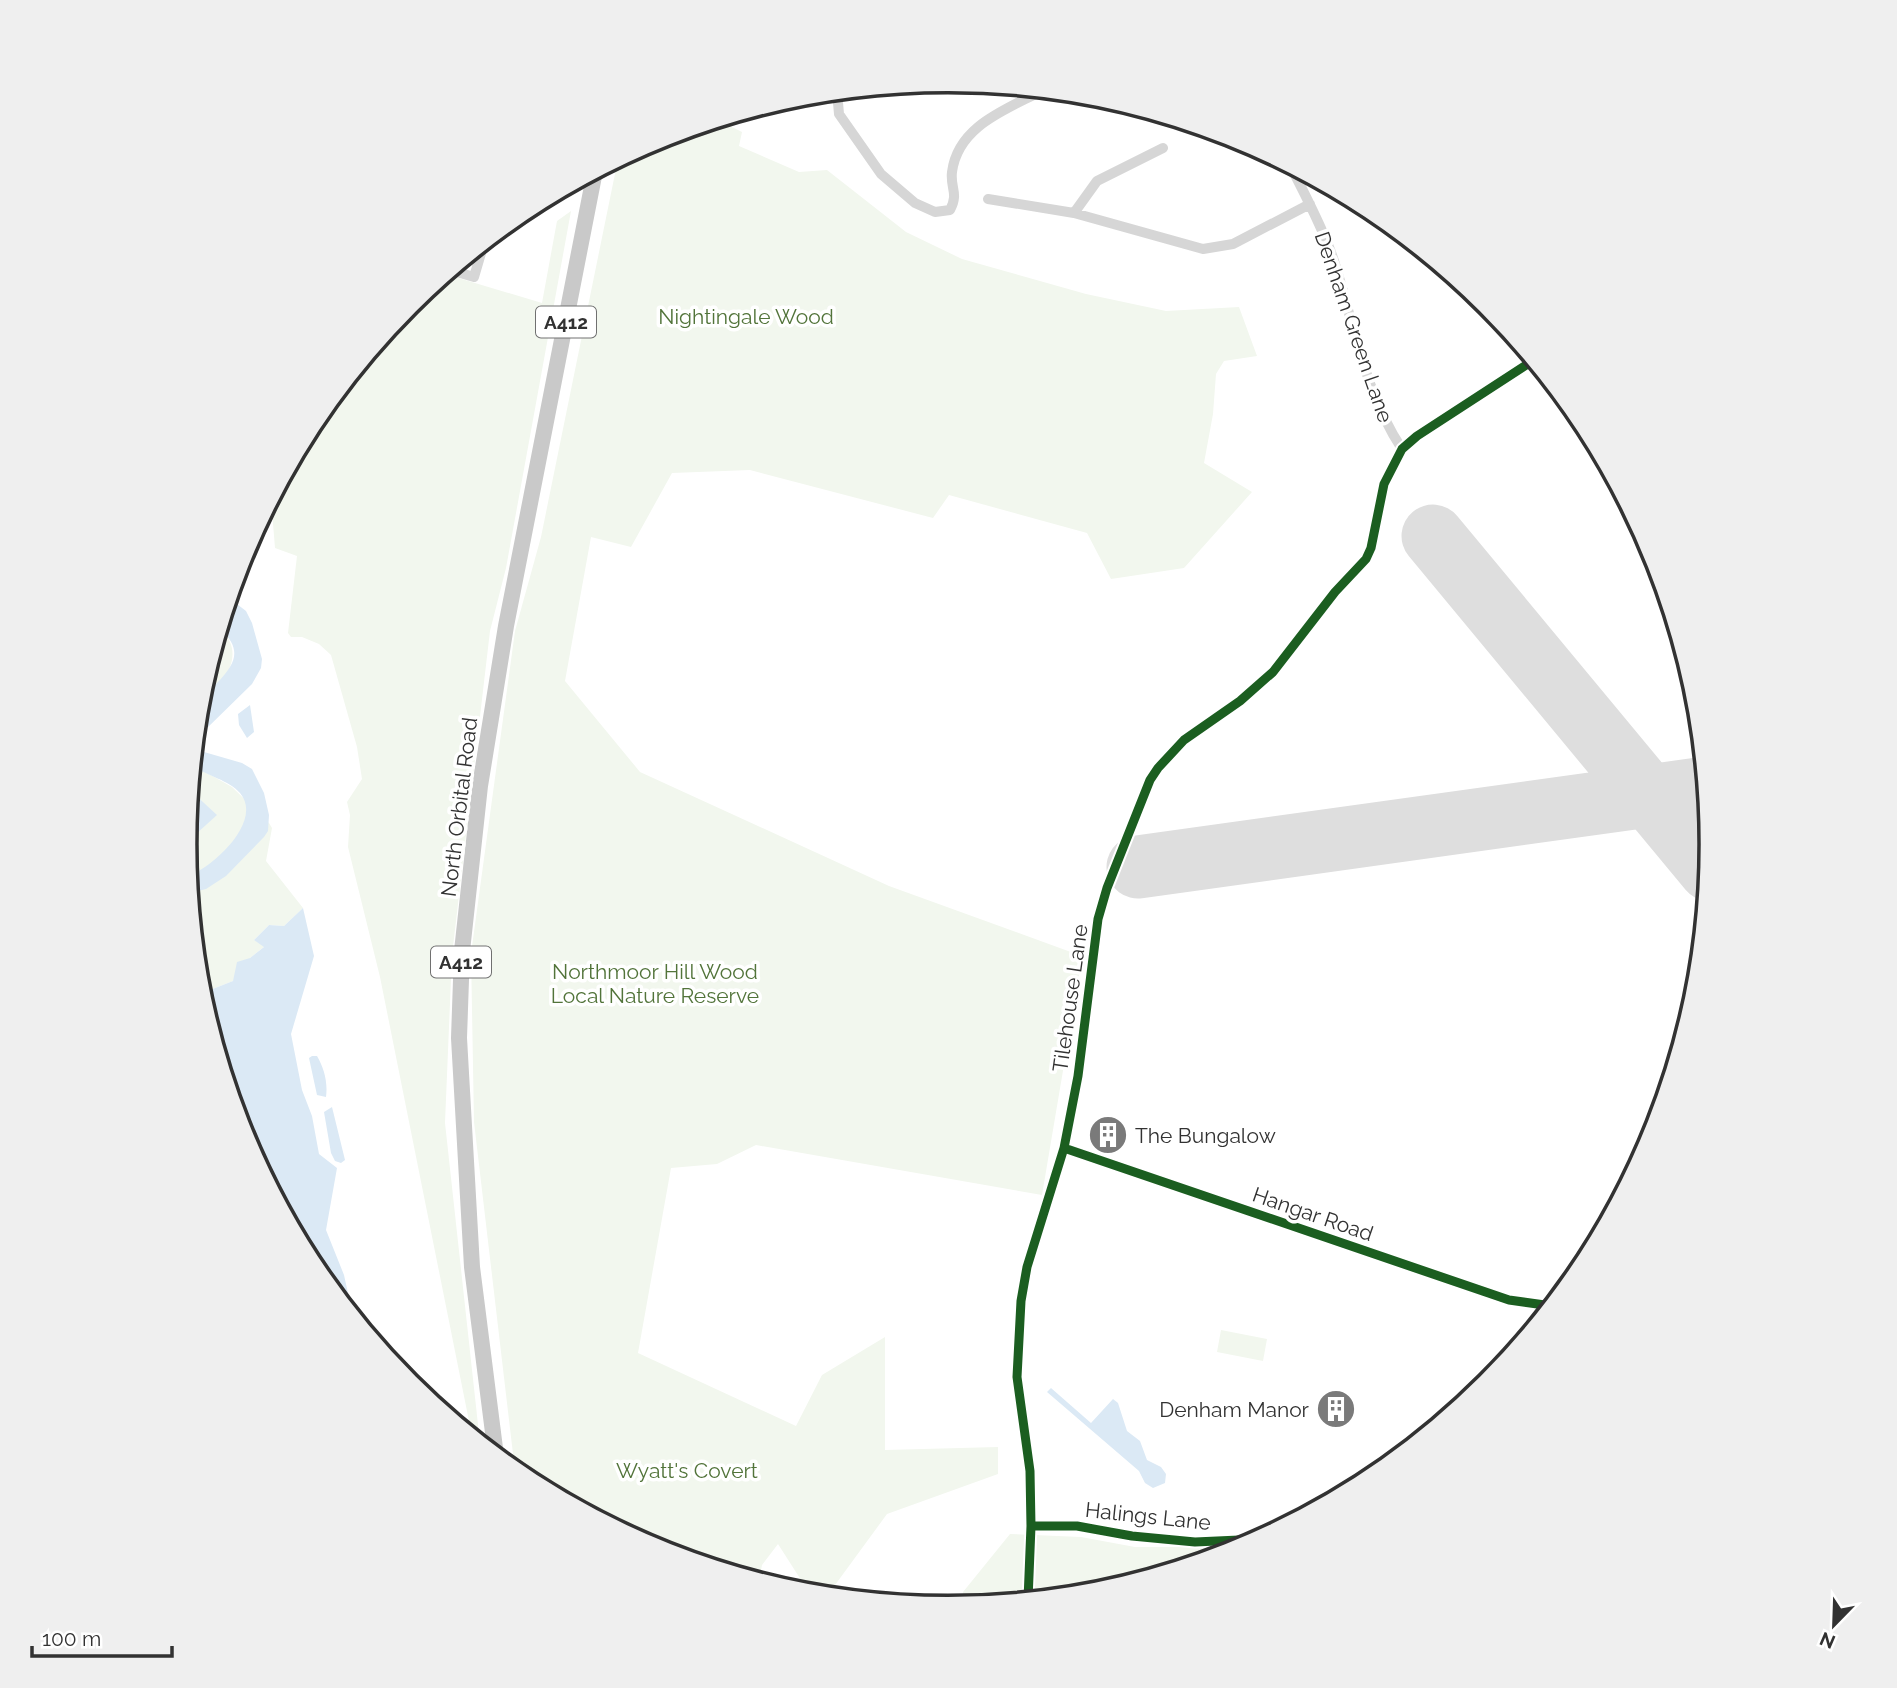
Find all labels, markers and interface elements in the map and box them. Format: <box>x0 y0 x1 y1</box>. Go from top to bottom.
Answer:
street label: Denham Green Lane <box>1310 228 1398 426</box>
park label: Nightingale Wood <box>658 304 834 329</box>
road number: A412 <box>536 306 596 338</box>
street label: North Orbital Road <box>436 716 482 898</box>
street label: Tilehouse Lane <box>1047 923 1093 1073</box>
road number: A412 <box>431 946 491 978</box>
park label: Northmoor Hill Wood Local Nature Reserve <box>551 959 759 1008</box>
building icon: The Bungalow <box>1087 1114 1129 1156</box>
place label: The Bungalow <box>1135 1123 1276 1148</box>
street label: Hangar Road <box>1249 1182 1377 1246</box>
building icon: Denham Manor <box>1315 1388 1357 1430</box>
place label: Denham Manor <box>1159 1397 1310 1422</box>
park label: Wyatt's Covert <box>616 1458 758 1483</box>
street label: Halings Lane <box>1084 1497 1212 1535</box>
north arrow <box>1799 1590 1869 1660</box>
scale bar <box>32 1614 172 1658</box>
text: 100 m <box>42 1626 101 1651</box>
text: N <box>1816 1628 1838 1654</box>

